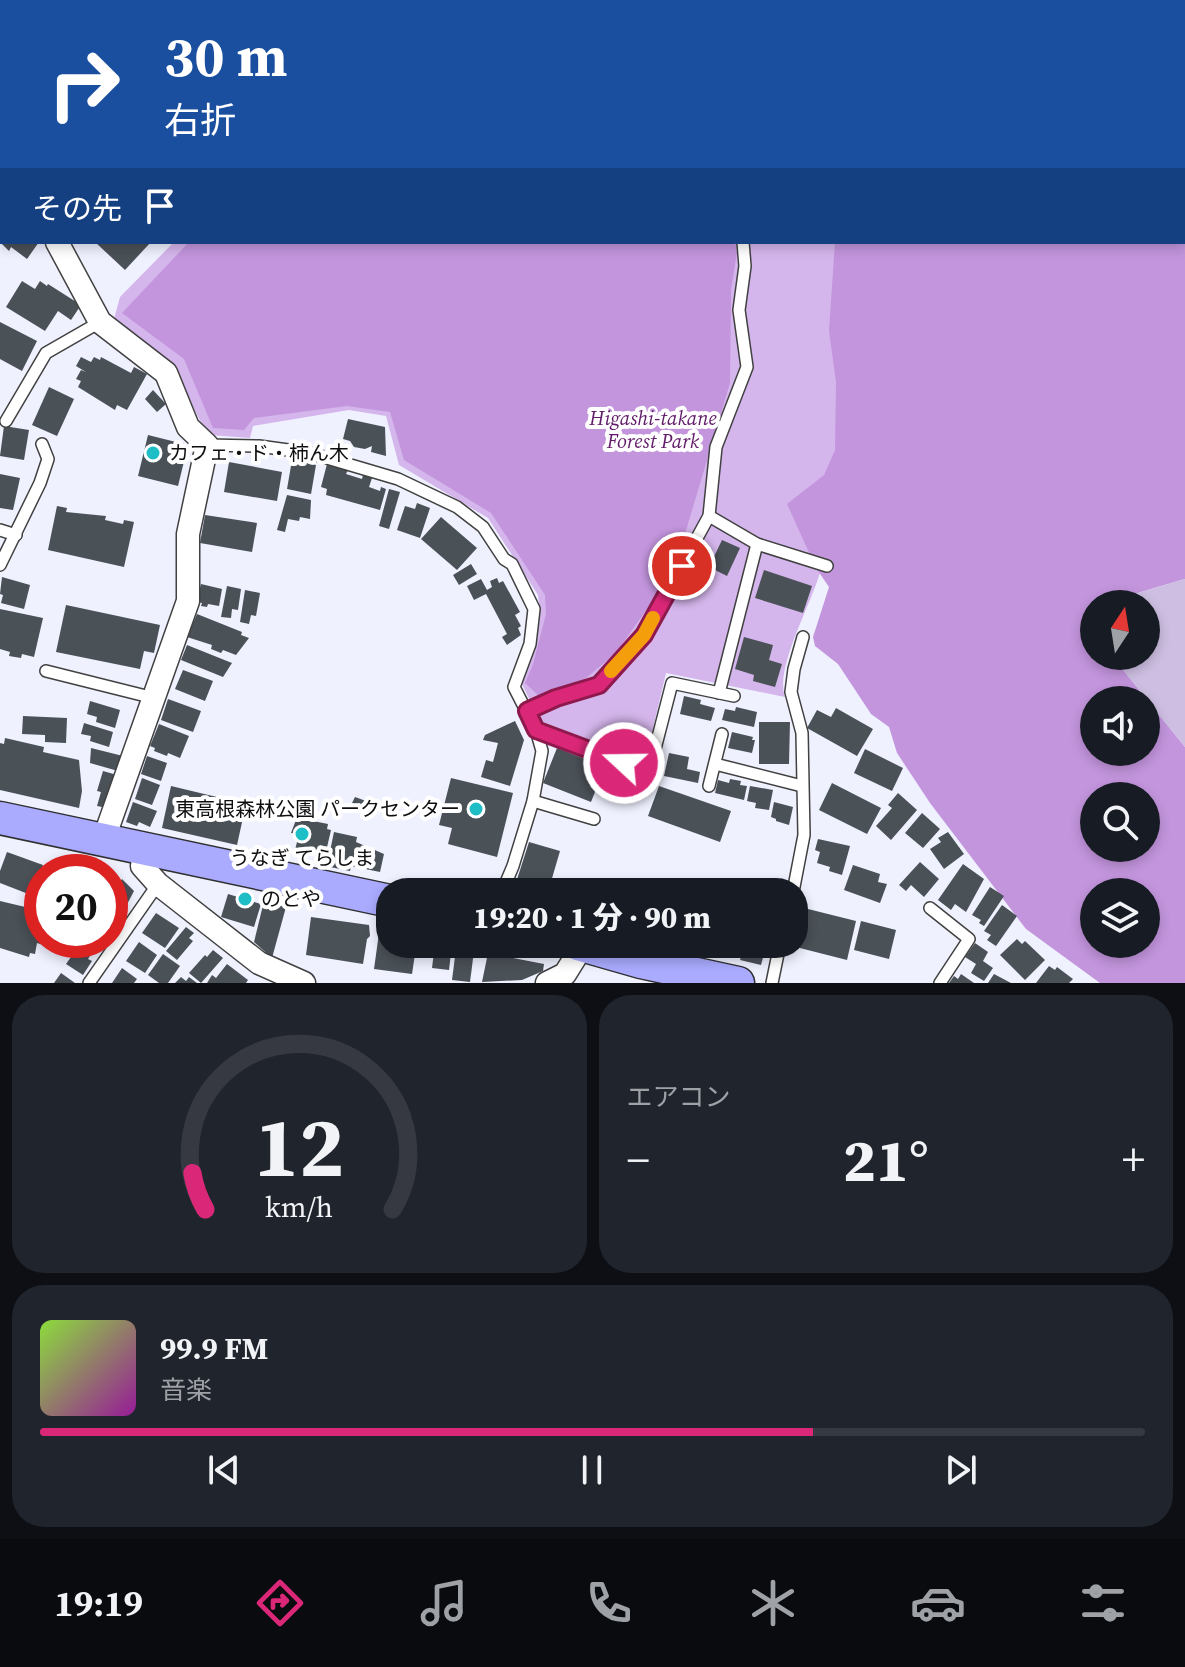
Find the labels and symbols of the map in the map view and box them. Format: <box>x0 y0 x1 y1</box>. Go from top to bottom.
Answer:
park label: Higashi-takane Forest Park <box>588 404 717 455</box>
place label: カフェ・ド・柿ん木 <box>169 439 349 467</box>
marker: カフェ・ド・柿ん木 <box>144 444 162 462</box>
pin <box>648 532 716 600</box>
north arrow <box>1080 590 1160 670</box>
position arrow <box>582 721 666 805</box>
place label: 東高根森林公園 パークセンター <box>175 795 460 823</box>
marker: 東高根森林公園 パークセンター <box>467 800 485 818</box>
marker: うなぎ てらしま <box>293 825 311 843</box>
place label: うなぎ てらしま <box>230 844 374 872</box>
speed limit sign: 20 <box>24 854 128 958</box>
place label: のとや <box>261 885 321 913</box>
marker: のとや <box>236 890 254 908</box>

